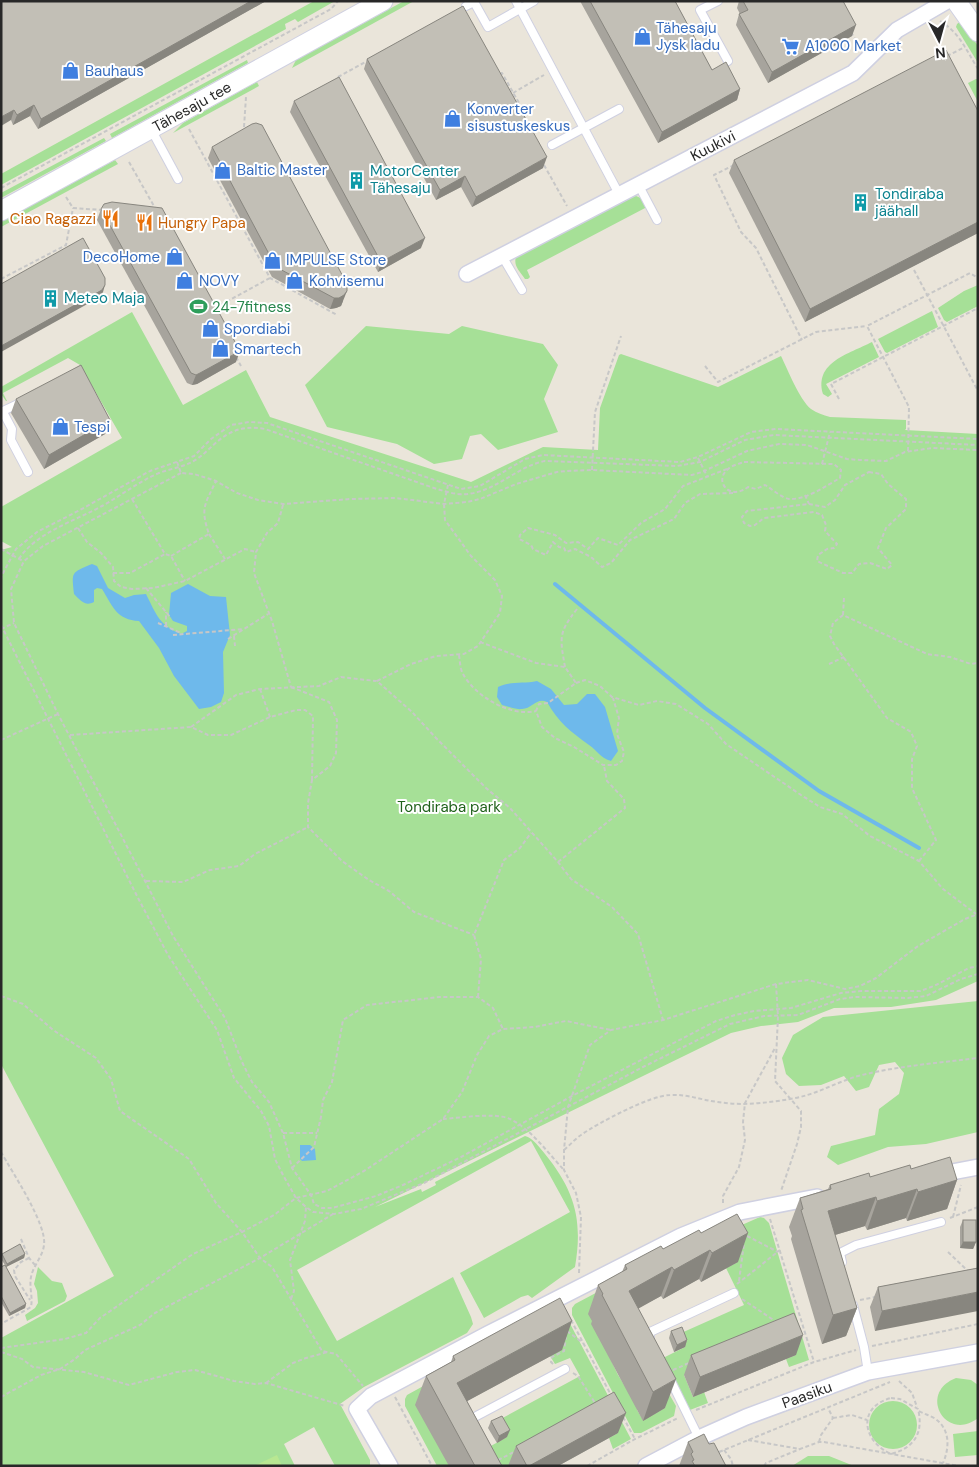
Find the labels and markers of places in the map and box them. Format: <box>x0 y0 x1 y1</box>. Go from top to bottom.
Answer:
place label: Tähesaju Jysk ladu <box>656 18 720 55</box>
shop icon: Tähesaju Jysk ladu <box>632 27 652 47</box>
supermarket icon: A1000 Market <box>781 36 801 56</box>
place label: A1000 Market <box>805 36 902 56</box>
shop icon: Bauhaus <box>61 61 81 81</box>
place label: Bauhaus <box>85 61 144 81</box>
place label: Konverter sisustuskeskus <box>467 99 570 136</box>
shop icon: Konverter sisustuskeskus <box>443 108 463 128</box>
shop icon: Baltic Master <box>213 160 233 180</box>
place label: Baltic Master <box>237 160 328 180</box>
place label: MotorCenter Tähesaju <box>370 161 459 198</box>
building icon: MotorCenter Tähesaju <box>346 170 366 190</box>
place label: Tondiraba jäähall <box>874 184 944 221</box>
building icon: Tondiraba jäähall <box>851 193 871 213</box>
place label: Ciao Ragazzi <box>10 209 96 229</box>
restaurant icon: Ciao Ragazzi <box>100 209 120 229</box>
restaurant icon: Hungry Papa <box>134 213 154 233</box>
place label: Hungry Papa <box>158 213 246 233</box>
place label: DecoHome <box>83 247 160 267</box>
shop icon: DecoHome <box>164 247 184 267</box>
shop icon: IMPULSE Store <box>262 250 282 270</box>
place label: IMPULSE Store <box>286 250 386 270</box>
shop icon: NOVY <box>175 271 195 291</box>
place label: NOVY <box>199 271 240 291</box>
shop icon: Kohvisemu <box>285 271 305 291</box>
place label: Kohvisemu <box>309 271 384 291</box>
building icon: Meteo Maja <box>40 288 60 308</box>
place label: Meteo Maja <box>64 288 145 308</box>
sports icon: 24-7fitness <box>188 297 208 317</box>
place label: 24-7fitness <box>212 297 291 317</box>
shop icon: Spordiabi <box>200 319 220 339</box>
place label: Spordiabi <box>224 319 290 339</box>
shop icon: Smartech <box>210 339 230 359</box>
place label: Smartech <box>234 339 301 359</box>
shop icon: Tespi <box>50 417 70 437</box>
place label: Tespi <box>74 417 110 437</box>

